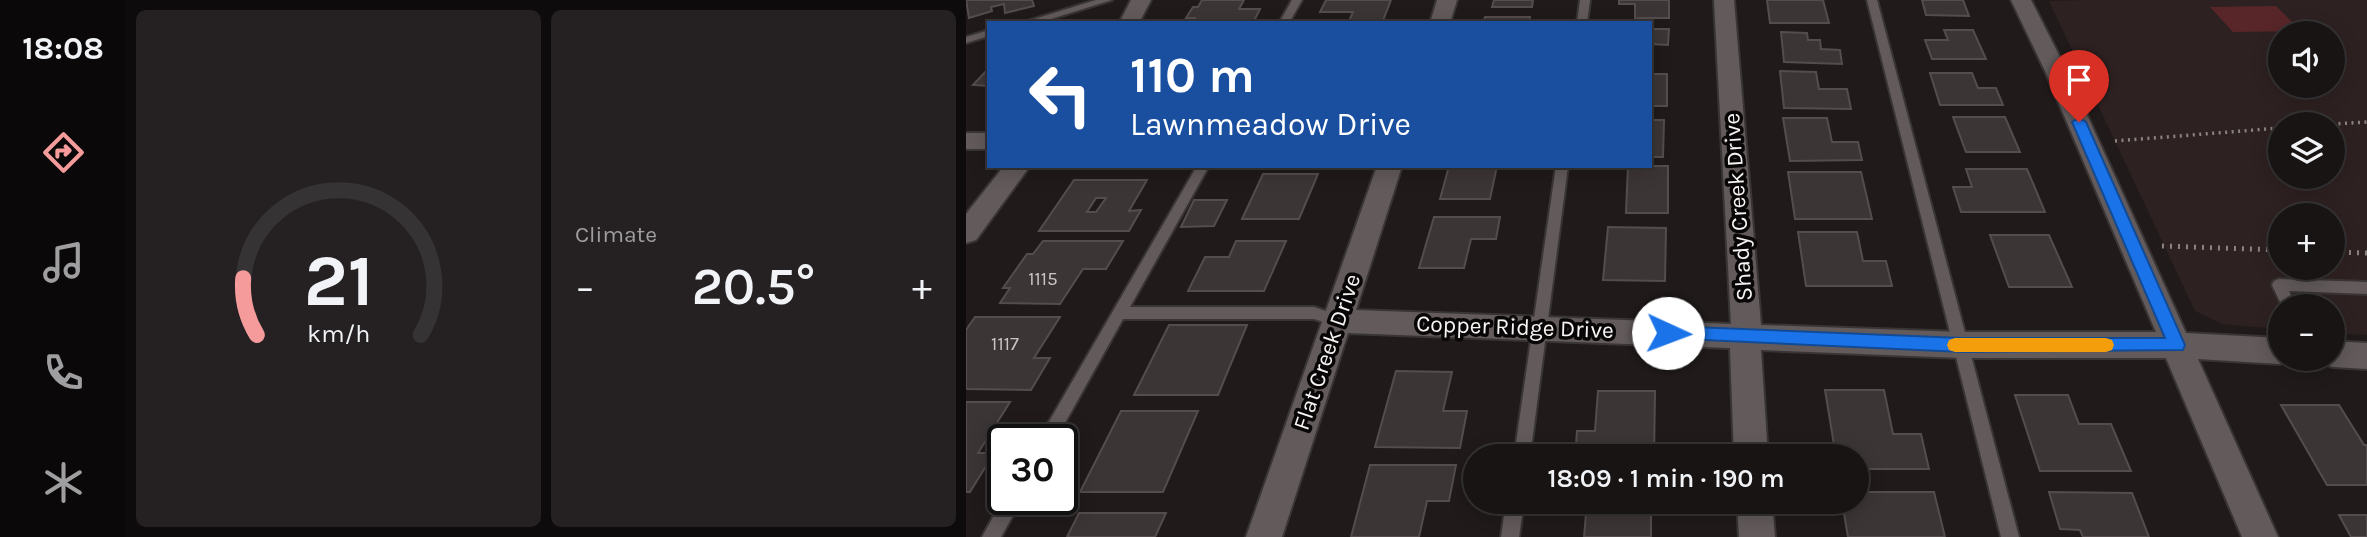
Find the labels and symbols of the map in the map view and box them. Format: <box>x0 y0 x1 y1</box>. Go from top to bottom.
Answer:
pin <box>2049 50 2109 122</box>
street label: Shady Creek Drive <box>1718 112 1758 302</box>
house number: 1115 <box>1028 268 1058 290</box>
street label: Flat Creek Drive <box>1288 270 1366 434</box>
position arrow <box>1631 296 1705 370</box>
street label: Copper Ridge Drive <box>1416 310 1614 344</box>
house number: 1117 <box>991 333 1019 355</box>
speed limit sign: 30 <box>987 424 1078 515</box>

